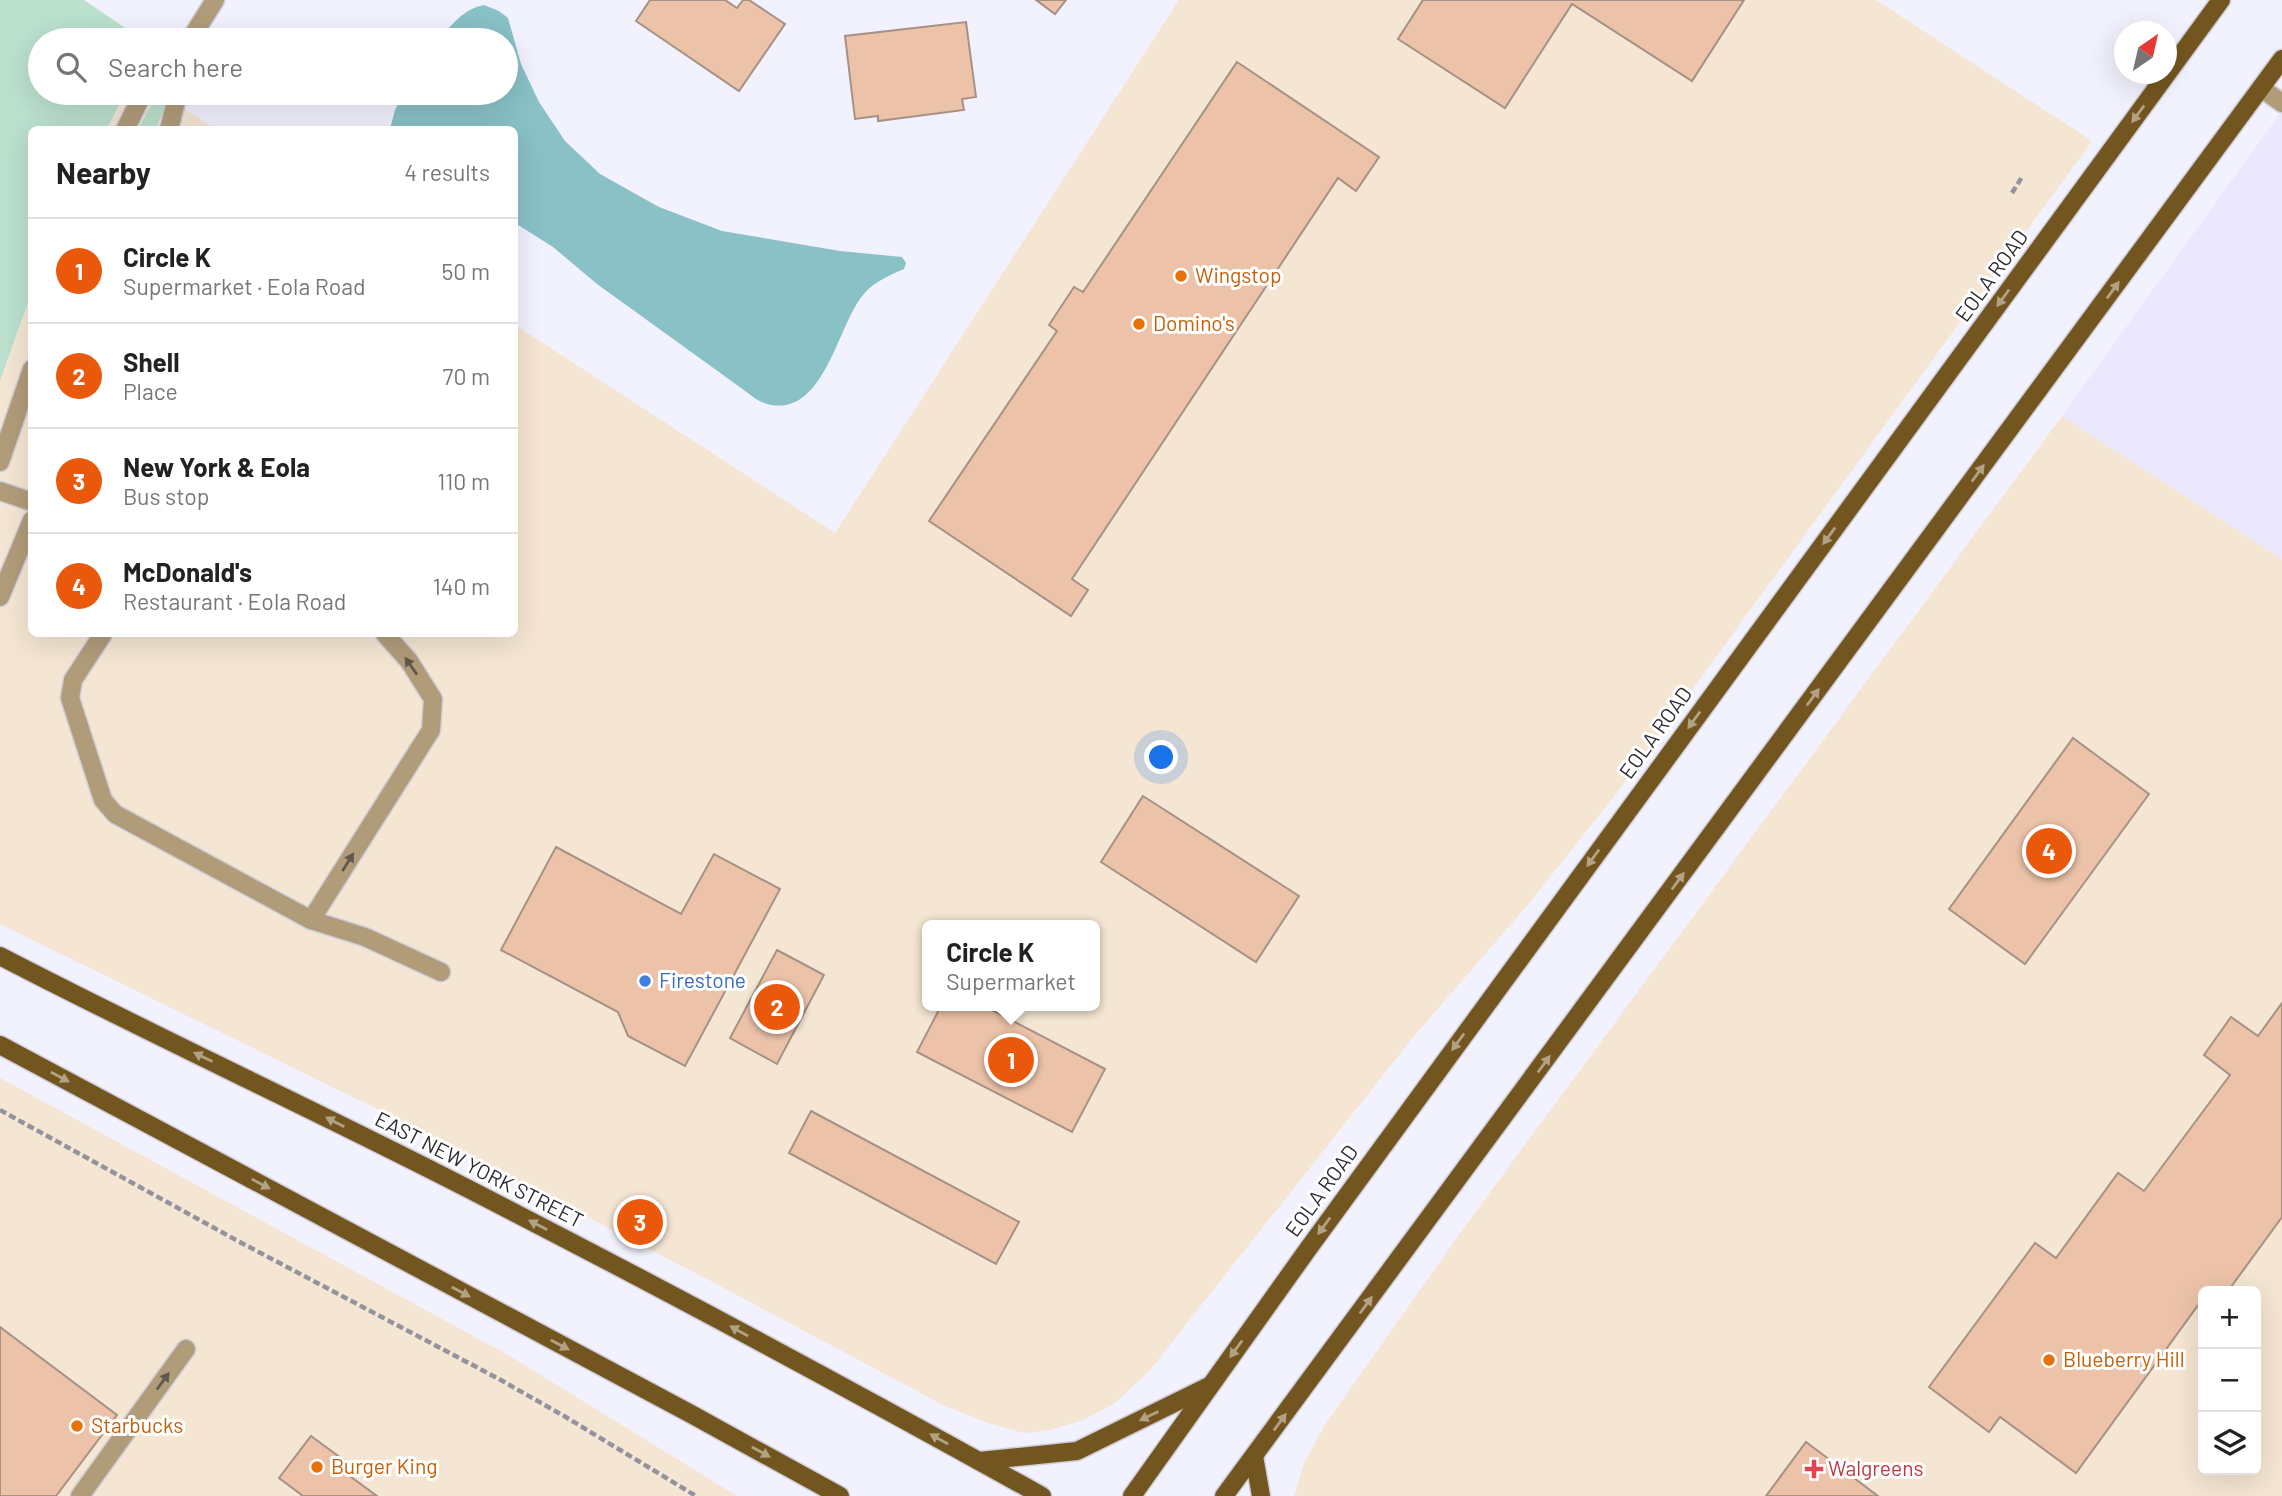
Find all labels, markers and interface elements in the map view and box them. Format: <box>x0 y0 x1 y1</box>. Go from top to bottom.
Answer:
north arrow <box>2114 21 2177 84</box>
search box <box>28 28 518 105</box>
icon: search <box>52 48 90 86</box>
text: Search here <box>108 51 243 82</box>
one-way arrow <box>2130 105 2145 123</box>
text: Nearby <box>56 154 151 190</box>
text: 4 results <box>404 158 490 186</box>
street label: EOLA ROAD <box>1949 224 2032 326</box>
text: Circle K <box>123 241 211 272</box>
text: 1 <box>75 257 83 285</box>
text: 50 m <box>442 257 490 285</box>
place label: Wingstop <box>1195 262 1282 287</box>
marker: Wingstop <box>1173 268 1189 284</box>
text: Supermarket · Eola Road <box>123 272 366 300</box>
one-way arrow <box>2105 281 2119 299</box>
one-way arrow <box>1997 289 2011 307</box>
place label: Domino's <box>1153 310 1235 335</box>
marker: Domino's <box>1131 316 1147 332</box>
text: Shell <box>123 346 180 377</box>
text: 2 <box>73 362 85 390</box>
text: 70 m <box>443 362 490 390</box>
text: Place <box>123 377 178 405</box>
text: New York & Eola <box>123 451 310 482</box>
one-way arrow <box>1971 464 1985 482</box>
text: 3 <box>73 467 85 495</box>
text: 110 m <box>437 467 490 495</box>
text: Bus stop <box>123 482 209 510</box>
one-way arrow <box>1822 527 1837 545</box>
text: McDonald's <box>123 556 252 587</box>
text: 4 <box>72 572 86 600</box>
text: 140 m <box>433 572 490 600</box>
text: Restaurant · Eola Road <box>123 587 346 615</box>
one-way arrow <box>405 656 418 675</box>
street label: EOLA ROAD <box>1613 681 1696 783</box>
one-way arrow <box>1806 688 1820 706</box>
one-way arrow <box>1687 710 1702 728</box>
your location <box>1144 740 1178 774</box>
pin: 4 <box>2026 825 2072 877</box>
one-way arrow <box>1586 849 1600 867</box>
one-way arrow <box>341 853 354 872</box>
one-way arrow <box>1671 872 1685 890</box>
popup <box>922 920 1100 1011</box>
text: Circle K <box>946 936 1034 967</box>
place label: Firestone <box>659 967 746 992</box>
text: Supermarket <box>946 967 1076 995</box>
marker: Firestone <box>637 973 653 989</box>
pin: 2 <box>754 981 800 1033</box>
one-way arrow <box>1452 1033 1466 1051</box>
pin: 1 <box>988 1034 1034 1086</box>
one-way arrow <box>193 1052 213 1063</box>
one-way arrow <box>1536 1055 1550 1073</box>
one-way arrow <box>50 1071 70 1082</box>
street label: EAST NEW YORK STREET <box>371 1105 588 1232</box>
one-way arrow <box>325 1116 345 1127</box>
street label: EOLA ROAD <box>1279 1139 1362 1241</box>
one-way arrow <box>251 1178 271 1190</box>
pin: 3 <box>617 1196 663 1248</box>
one-way arrow <box>1318 1217 1332 1235</box>
one-way arrow <box>528 1219 548 1231</box>
one-way arrow <box>451 1286 471 1298</box>
map controls <box>2198 1286 2261 1475</box>
button: + <box>2198 1286 2261 1349</box>
one-way arrow <box>1359 1296 1373 1314</box>
one-way arrow <box>729 1325 749 1337</box>
one-way arrow <box>550 1339 570 1351</box>
one-way arrow <box>1229 1340 1243 1358</box>
place label: Blueberry Hill <box>2063 1346 2184 1371</box>
button: − <box>2198 1349 2261 1412</box>
marker: Blueberry Hill <box>2041 1352 2057 1368</box>
one-way arrow <box>156 1372 170 1390</box>
one-way arrow <box>1139 1410 1159 1421</box>
place label: Starbucks <box>91 1412 183 1437</box>
button: layers <box>2198 1412 2261 1475</box>
one-way arrow <box>1273 1413 1287 1431</box>
marker: Starbucks <box>69 1418 85 1434</box>
one-way arrow <box>929 1433 949 1445</box>
one-way arrow <box>751 1446 770 1458</box>
place label: Burger King <box>331 1453 438 1478</box>
place label: Walgreens <box>1828 1455 1924 1480</box>
marker: Burger King <box>309 1459 325 1475</box>
marker: Walgreens <box>1806 1461 1822 1477</box>

